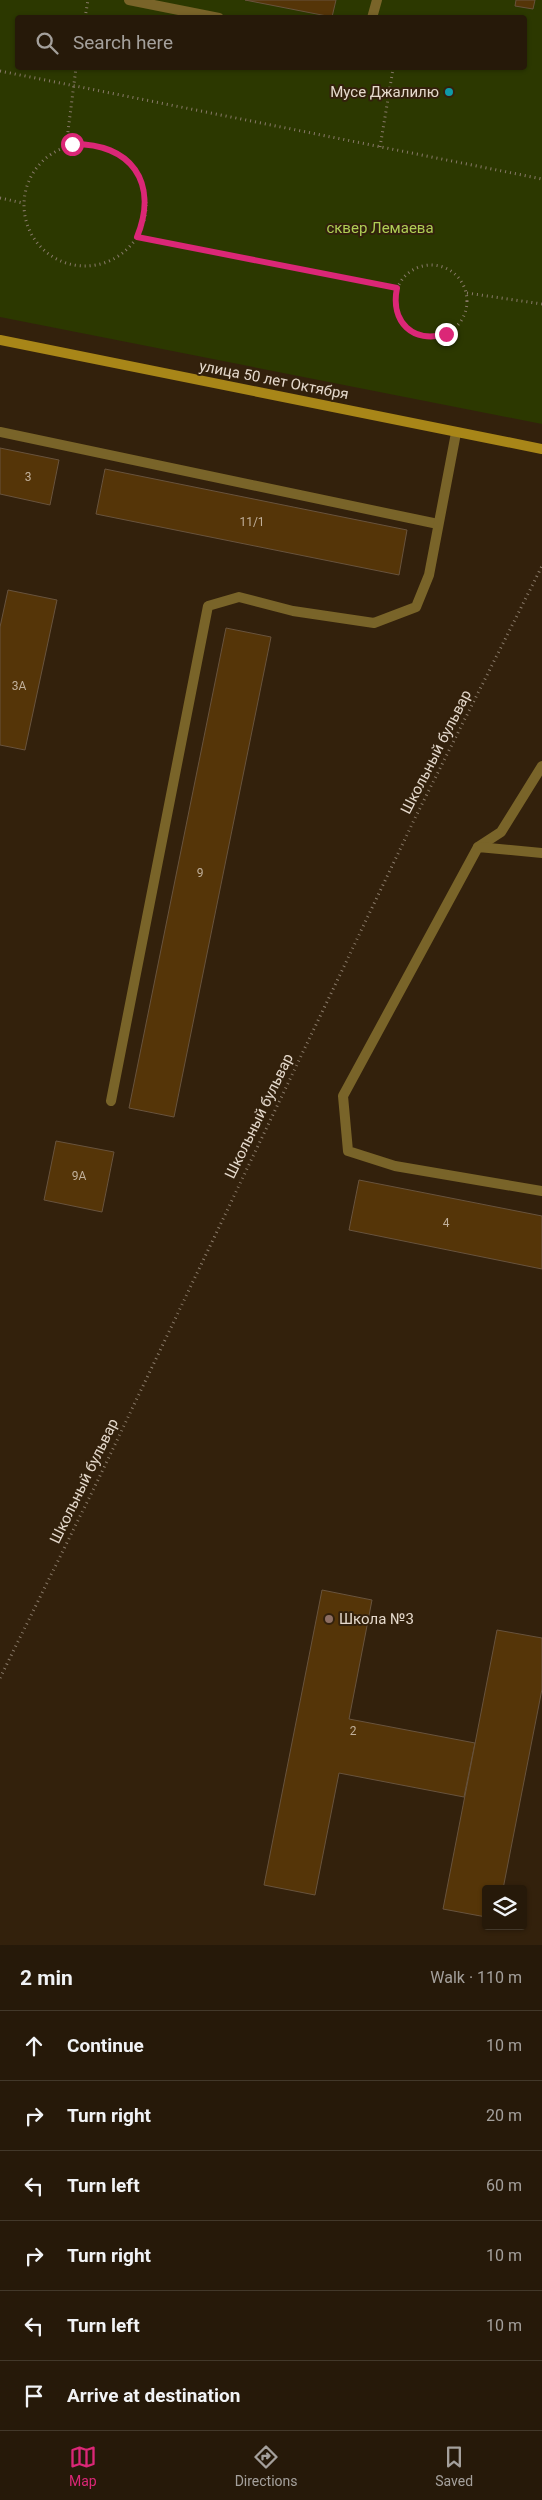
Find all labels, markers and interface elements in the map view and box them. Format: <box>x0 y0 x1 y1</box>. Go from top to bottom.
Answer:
search box <box>15 15 527 70</box>
icon: search <box>33 29 61 57</box>
text: Search here <box>73 31 173 54</box>
place label: Мусе Джалилю <box>330 83 439 101</box>
marker: Мусе Джалилю <box>443 86 455 98</box>
route start <box>61 133 84 156</box>
park label: сквер Лемаева <box>326 219 434 237</box>
route end <box>435 323 458 346</box>
street label: улица 50 лет Октября <box>198 357 350 403</box>
house number: 3 <box>25 470 31 484</box>
house number: 11/1 <box>239 515 265 529</box>
house number: 3А <box>12 679 26 693</box>
street label: Школьный бульвар <box>397 687 475 817</box>
house number: 9 <box>197 866 203 880</box>
street label: Школьный бульвар <box>221 1050 297 1182</box>
house number: 9А <box>72 1169 86 1183</box>
house number: 4 <box>443 1216 450 1230</box>
street label: Школьный бульвар <box>46 1415 122 1547</box>
place label: Школа №3 <box>339 1610 414 1628</box>
marker: Школа №3 <box>323 1613 335 1625</box>
house number: 2 <box>350 1724 357 1738</box>
map controls <box>482 1885 527 1930</box>
button: layers <box>482 1885 527 1930</box>
text: 2 min <box>20 1966 73 1990</box>
text: Walk · 110 m <box>430 1968 522 1987</box>
icon: ahead <box>20 2032 48 2060</box>
text: Continue <box>67 2034 144 2057</box>
text: 10 m <box>486 2036 522 2055</box>
icon: right <box>20 2102 48 2130</box>
text: Turn right <box>67 2104 151 2127</box>
text: 20 m <box>486 2106 522 2125</box>
icon: left <box>20 2172 48 2200</box>
text: Turn left <box>67 2174 140 2197</box>
text: 60 m <box>486 2176 522 2195</box>
icon: right <box>20 2242 48 2270</box>
text: Turn right <box>67 2244 151 2267</box>
text: 10 m <box>486 2246 522 2265</box>
icon: left <box>20 2312 48 2340</box>
text: Turn left <box>67 2314 140 2337</box>
text: 10 m <box>486 2316 522 2335</box>
icon: arrive <box>20 2382 48 2410</box>
text: Arrive at destination <box>67 2384 240 2407</box>
tab: Map <box>69 2443 97 2489</box>
tab: Directions <box>235 2443 298 2489</box>
tab: Saved <box>435 2443 473 2489</box>

